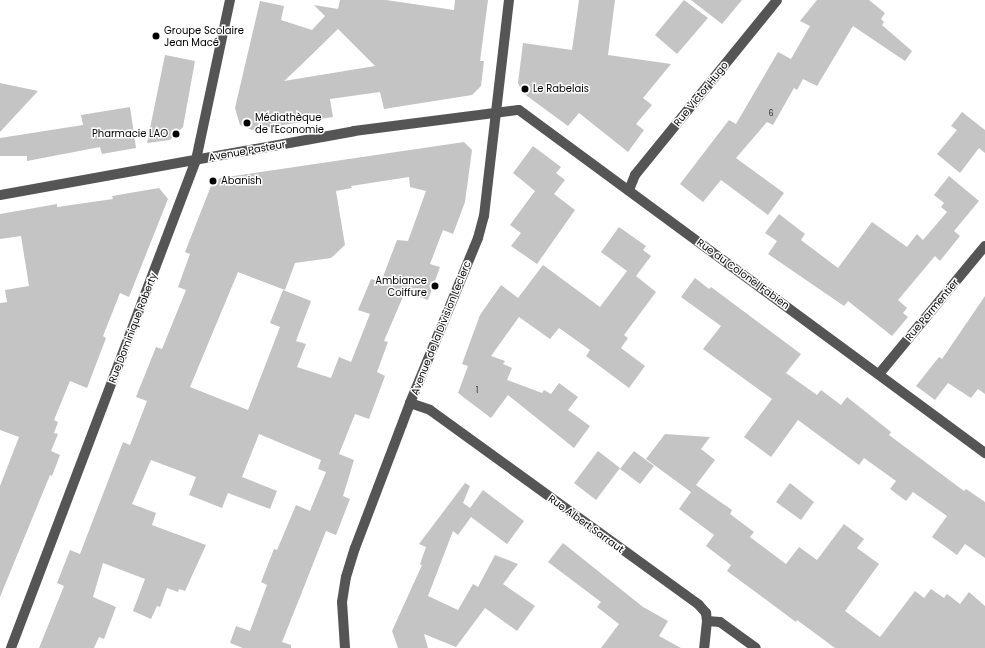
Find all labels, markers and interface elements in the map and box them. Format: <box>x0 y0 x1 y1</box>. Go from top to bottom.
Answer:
place label: Groupe Scolaire Jean Macé <box>164 24 244 48</box>
marker: Groupe Scolaire Jean Macé <box>151 31 161 41</box>
street label: Rue Victor Hugo <box>671 59 731 129</box>
place label: Le Rabelais <box>533 83 589 95</box>
marker: Le Rabelais <box>520 84 530 94</box>
house number: 6 <box>768 109 774 119</box>
place label: Médiathèque de l'Economie <box>255 111 324 134</box>
marker: Médiathèque de l'Economie <box>242 118 252 128</box>
place label: Pharmacie LAO <box>92 128 168 140</box>
marker: Pharmacie LAO <box>171 129 181 139</box>
street label: Avenue Pasteur <box>208 138 286 164</box>
place label: Abanish <box>221 175 262 187</box>
marker: Abanish <box>208 176 218 186</box>
street label: Rue du Colonel Fabien <box>694 236 792 312</box>
street label: Avenue de la Division Leclerc <box>409 259 473 397</box>
street label: Rue Dominique Roberty <box>106 271 160 385</box>
place label: Ambiance Coiffure <box>375 274 427 298</box>
street label: Rue Parmentier <box>903 277 961 343</box>
marker: Ambiance Coiffure <box>430 281 440 291</box>
house number: 1 <box>476 386 478 396</box>
street label: Rue Albert Sarraut <box>546 493 626 555</box>

